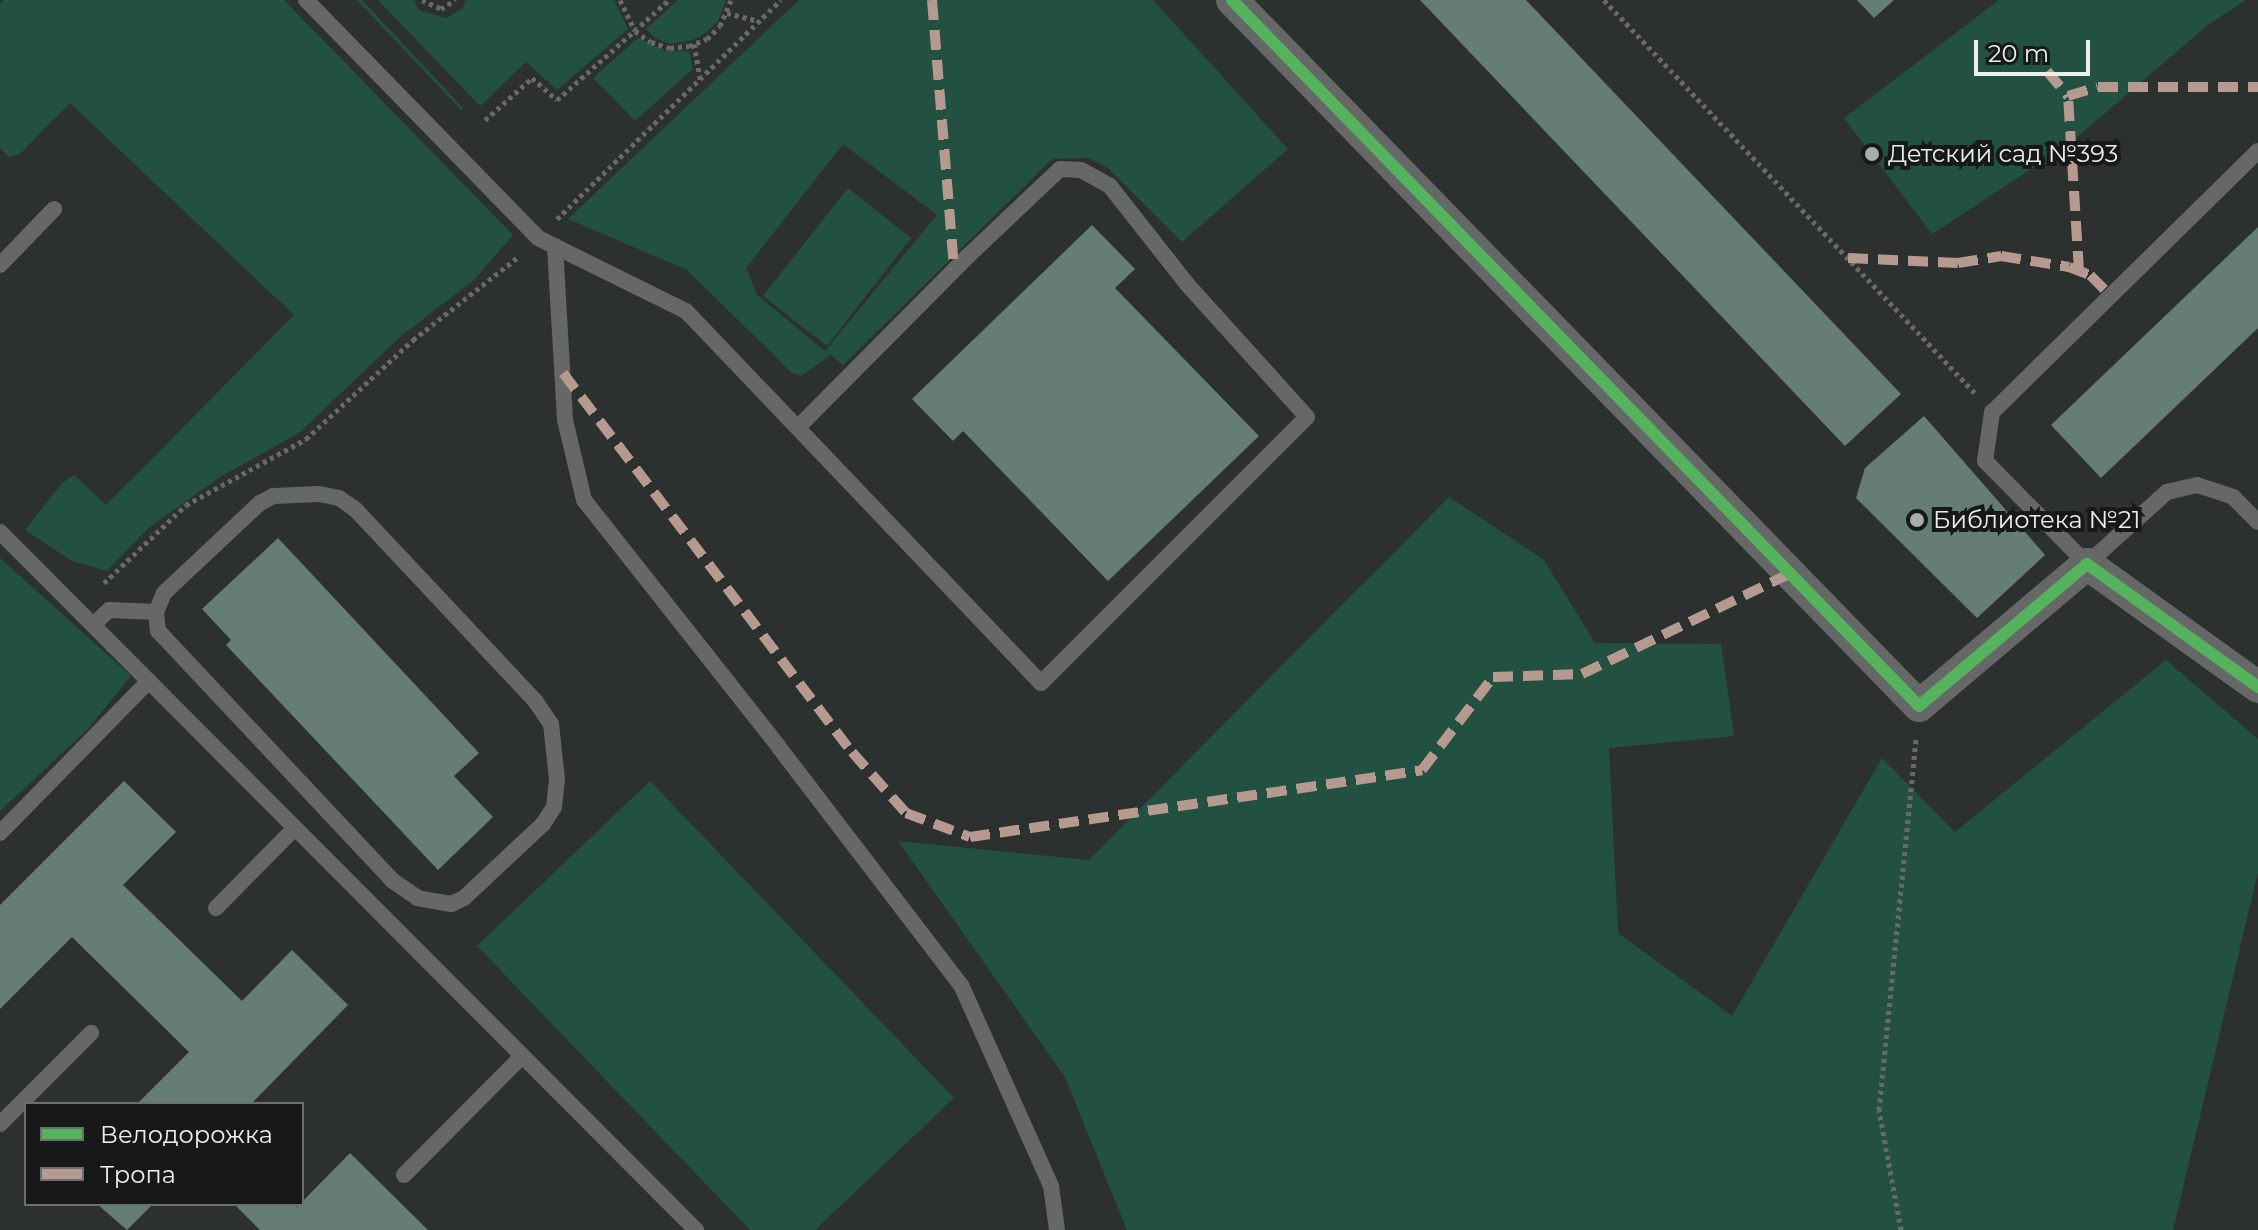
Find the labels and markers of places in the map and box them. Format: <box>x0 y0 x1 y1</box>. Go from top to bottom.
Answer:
place label: Детский сад №393 <box>1888 140 2118 168</box>
marker: Детский сад №393 <box>1863 145 1881 163</box>
place label: Библиотека №21 <box>1933 506 2140 534</box>
marker: Библиотека №21 <box>1908 511 1926 529</box>

